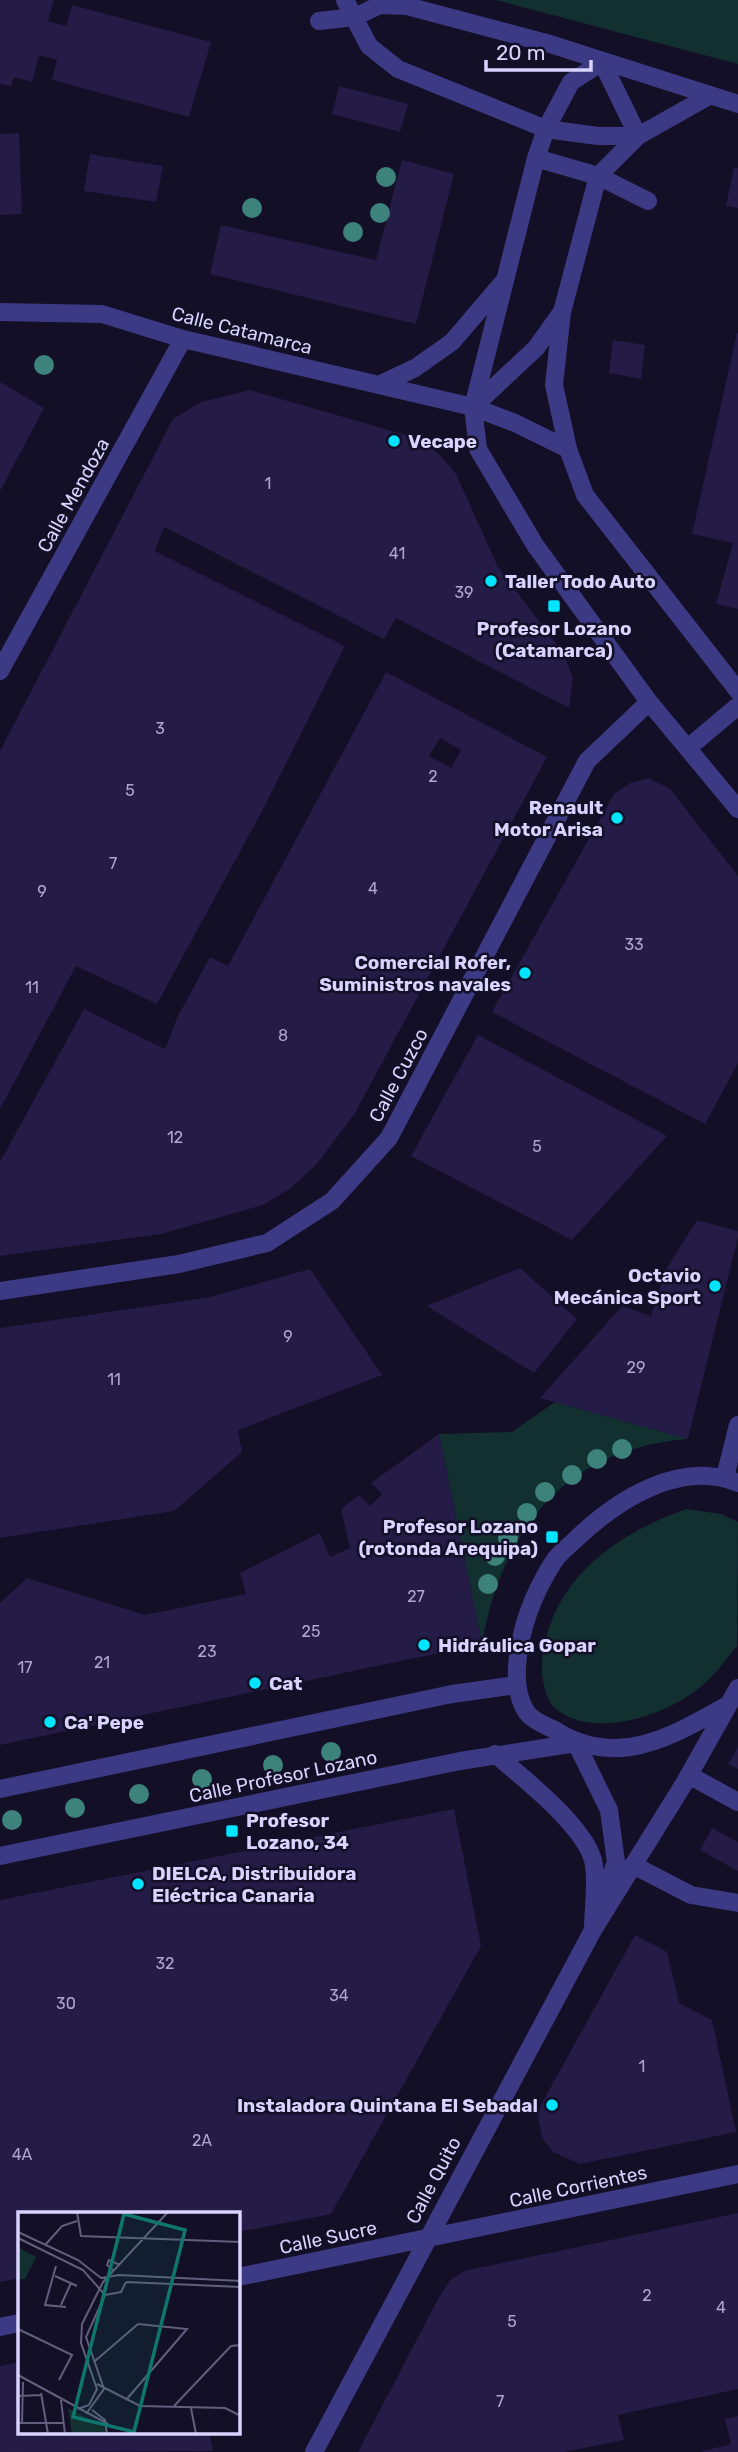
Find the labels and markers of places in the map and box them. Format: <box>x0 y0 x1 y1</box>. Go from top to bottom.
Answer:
place label: Vecape <box>408 430 477 453</box>
marker: Vecape <box>386 433 402 449</box>
place label: Taller Todo Auto <box>505 570 656 593</box>
marker: Taller Todo Auto <box>483 573 499 589</box>
marker: Profesor Lozano (Catamarca) <box>546 598 562 614</box>
place label: Profesor Lozano (Catamarca) <box>476 617 632 662</box>
place label: Renault Motor Arisa <box>494 796 603 841</box>
marker: Renault Motor Arisa <box>609 810 625 826</box>
place label: Comercial Rofer, Suministros navales <box>319 951 511 996</box>
marker: Comercial Rofer, Suministros navales <box>517 965 533 981</box>
place label: Octavio Mecánica Sport <box>554 1264 701 1309</box>
marker: Octavio Mecánica Sport <box>707 1278 723 1294</box>
place label: Profesor Lozano (rotonda Arequipa) <box>358 1515 538 1560</box>
marker: Profesor Lozano (rotonda Arequipa) <box>544 1529 560 1545</box>
place label: Hidráulica Gopar <box>438 1634 596 1657</box>
marker: Hidráulica Gopar <box>416 1637 432 1653</box>
place label: Cat <box>269 1672 302 1695</box>
marker: Cat <box>247 1675 263 1691</box>
place label: Ca' Pepe <box>64 1711 144 1734</box>
marker: Ca' Pepe <box>42 1714 58 1730</box>
place label: Profesor Lozano, 34 <box>246 1809 349 1854</box>
marker: Profesor Lozano, 34 <box>224 1823 240 1839</box>
place label: DIELCA, Distribuidora Eléctrica Canaria <box>152 1862 356 1907</box>
marker: DIELCA, Distribuidora Eléctrica Canaria <box>130 1876 146 1892</box>
place label: Instaladora Quintana El Sebadal <box>237 2094 538 2117</box>
marker: Instaladora Quintana El Sebadal <box>544 2097 560 2113</box>

